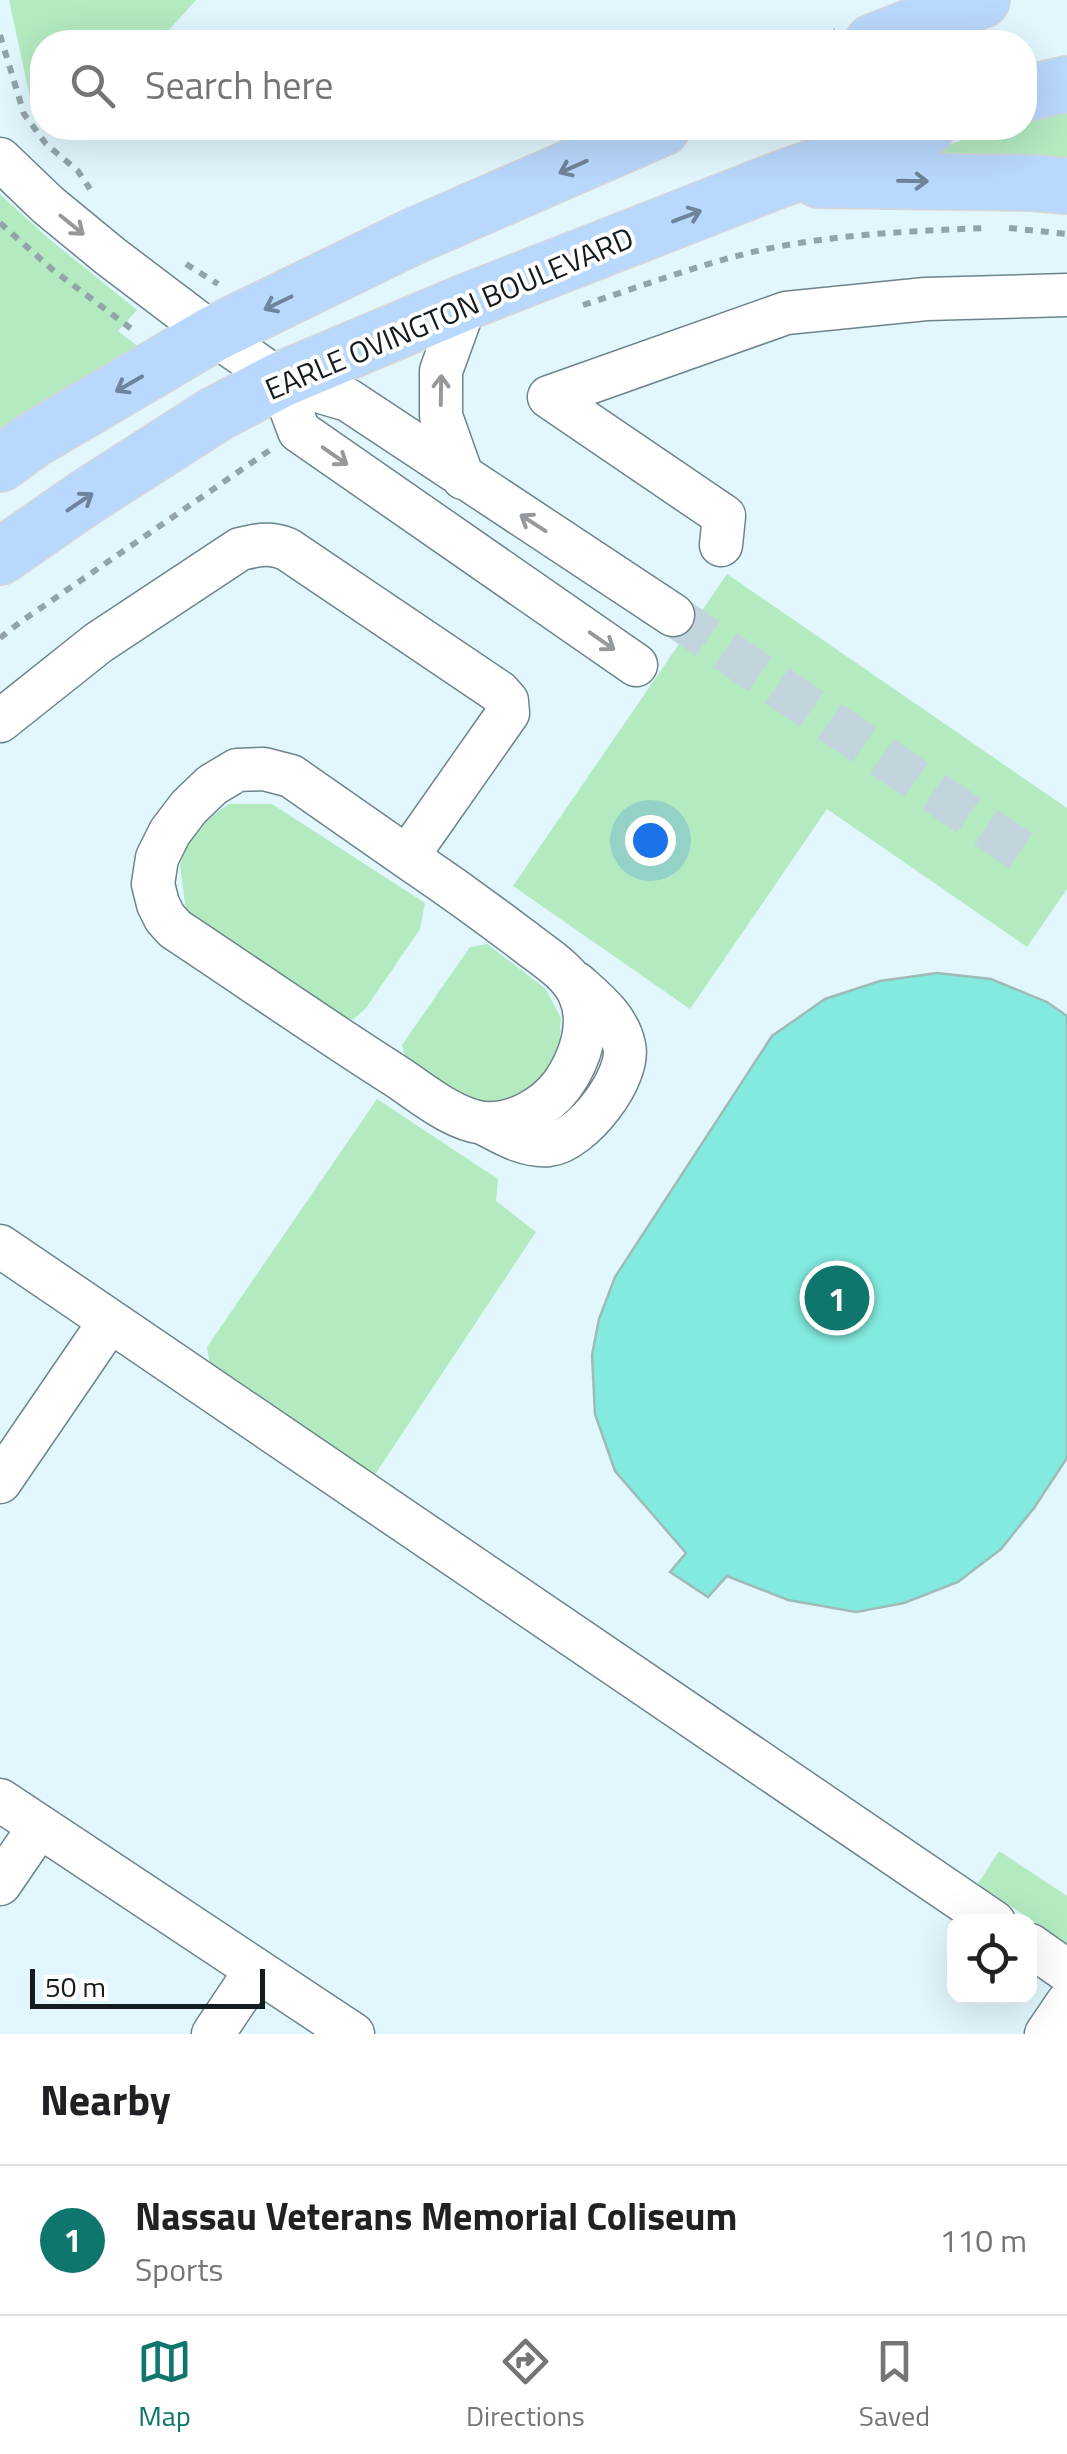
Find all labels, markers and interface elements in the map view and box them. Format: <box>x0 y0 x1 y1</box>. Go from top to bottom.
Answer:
search box <box>30 30 1037 140</box>
text: Search here <box>145 56 333 114</box>
icon: search <box>65 58 120 113</box>
one-way arrow <box>558 159 589 177</box>
one-way arrow <box>896 172 929 190</box>
one-way arrow <box>671 205 701 223</box>
one-way arrow <box>58 214 85 235</box>
street label: EARLE OVINGTON BOULEVARD <box>258 214 640 412</box>
one-way arrow <box>263 294 293 313</box>
one-way arrow <box>115 374 144 394</box>
one-way arrow <box>432 374 450 406</box>
one-way arrow <box>321 445 348 466</box>
one-way arrow <box>66 492 94 513</box>
one-way arrow <box>519 513 547 534</box>
one-way arrow <box>587 630 615 651</box>
your location <box>625 815 676 866</box>
pin: 1 <box>804 1260 870 1336</box>
map controls <box>947 1914 1037 2004</box>
button: locate <box>947 1914 1037 2004</box>
scale bar <box>30 1964 265 2008</box>
text: 50 m <box>45 1965 106 2008</box>
text: Nearby <box>40 2067 171 2131</box>
text: Nassau Veterans Memorial Coliseum <box>135 2187 737 2245</box>
text: 1 <box>64 2216 81 2264</box>
text: 110 m <box>939 2216 1027 2264</box>
text: Sports <box>135 2245 223 2293</box>
tab: Map <box>137 2334 192 2437</box>
tab: Directions <box>466 2334 585 2437</box>
tab: Saved <box>859 2334 930 2437</box>

